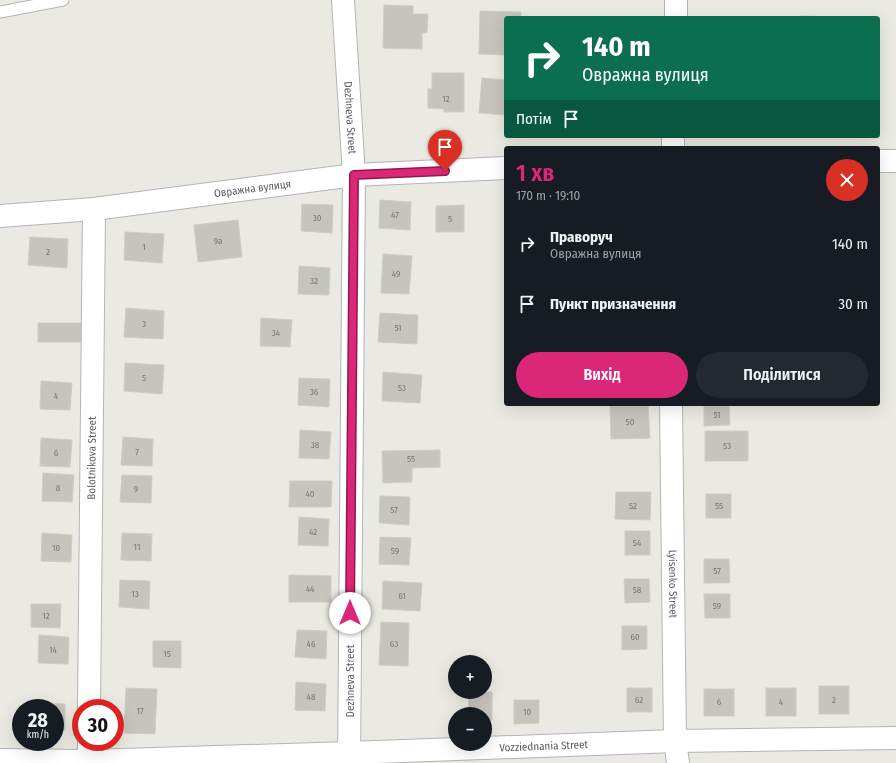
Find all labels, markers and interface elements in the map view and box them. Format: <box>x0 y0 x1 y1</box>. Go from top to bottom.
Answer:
text: 140 m <box>582 30 651 63</box>
icon: right <box>516 32 568 84</box>
text: Овражна вулиця <box>582 64 709 86</box>
street label: Dezhneva Street <box>341 81 359 155</box>
house number: 12 <box>442 94 450 104</box>
icon: arrive <box>560 108 582 130</box>
text: Потім <box>516 110 552 128</box>
pin <box>428 130 462 171</box>
icon: arrive <box>434 136 456 158</box>
text: 1 хв <box>516 159 554 187</box>
button: close <box>826 159 868 201</box>
street label: Овражна вулиця <box>213 177 292 200</box>
text: 170 m · 19:10 <box>516 188 580 203</box>
house number: 47 <box>391 210 399 220</box>
house number: 30 <box>313 213 322 223</box>
house number: 5 <box>448 214 452 224</box>
text: Праворуч <box>550 228 613 246</box>
icon: right <box>516 233 538 255</box>
text: 140 m <box>832 235 868 253</box>
house number: 9а <box>214 236 223 246</box>
house number: 1 <box>142 242 146 252</box>
text: Овражна вулиця <box>550 246 642 261</box>
house number: 2 <box>46 247 50 257</box>
house number: 49 <box>392 269 400 279</box>
house number: 32 <box>310 276 318 286</box>
icon: arrive <box>516 293 538 315</box>
text: Пункт призначення <box>550 295 676 313</box>
text: 30 m <box>838 295 868 313</box>
house number: 3 <box>142 319 146 329</box>
house number: 51 <box>394 323 402 333</box>
house number: 34 <box>272 328 281 338</box>
button: Вихід <box>516 352 688 398</box>
button: Поділитися <box>696 352 868 398</box>
house number: 5 <box>142 373 146 383</box>
house number: 53 <box>398 383 406 393</box>
house number: 36 <box>310 387 319 397</box>
house number: 4 <box>54 391 59 401</box>
house number: 51 <box>713 410 721 420</box>
street label: Bolotnikova Street <box>85 416 99 500</box>
house number: 50 <box>626 417 635 427</box>
house number: 38 <box>311 440 320 450</box>
house number: 53 <box>723 441 731 451</box>
house number: 7 <box>135 447 139 457</box>
house number: 6 <box>54 448 59 458</box>
house number: 55 <box>407 454 415 464</box>
house number: 8 <box>56 483 61 493</box>
house number: 9 <box>134 484 138 494</box>
house number: 40 <box>305 489 315 499</box>
house number: 52 <box>629 501 637 511</box>
house number: 55 <box>715 501 723 511</box>
house number: 57 <box>390 505 398 515</box>
house number: 42 <box>309 527 317 537</box>
house number: 54 <box>633 538 642 548</box>
house number: 11 <box>134 542 140 552</box>
house number: 10 <box>52 543 60 553</box>
house number: 59 <box>391 546 399 556</box>
street label: Lyisenko Street <box>666 550 680 619</box>
house number: 57 <box>713 566 721 576</box>
house number: 44 <box>306 584 315 594</box>
house number: 58 <box>633 585 642 595</box>
house number: 13 <box>131 589 139 599</box>
house number: 61 <box>398 591 406 601</box>
position arrow <box>329 592 371 634</box>
house number: 59 <box>713 601 721 611</box>
house number: 12 <box>42 611 50 621</box>
house number: 60 <box>630 632 640 642</box>
house number: 46 <box>307 639 316 649</box>
house number: 63 <box>390 639 398 649</box>
street label: Dezhneva Street <box>344 644 357 717</box>
house number: 14 <box>49 645 58 655</box>
house number: 15 <box>163 649 171 659</box>
map controls <box>448 655 492 751</box>
button: + <box>448 655 492 699</box>
house number: 48 <box>307 692 316 702</box>
house number: 62 <box>635 695 643 705</box>
house number: 2 <box>832 695 836 705</box>
house number: 6 <box>717 697 722 707</box>
house number: 4 <box>779 697 784 707</box>
speed limit sign: 30 <box>72 699 124 751</box>
house number: 17 <box>136 706 144 716</box>
button: − <box>448 707 492 751</box>
house number: 10 <box>523 707 531 717</box>
text: 28 <box>28 708 48 732</box>
text: km/h <box>27 729 49 741</box>
street label: Vozziednania Street <box>499 738 589 754</box>

